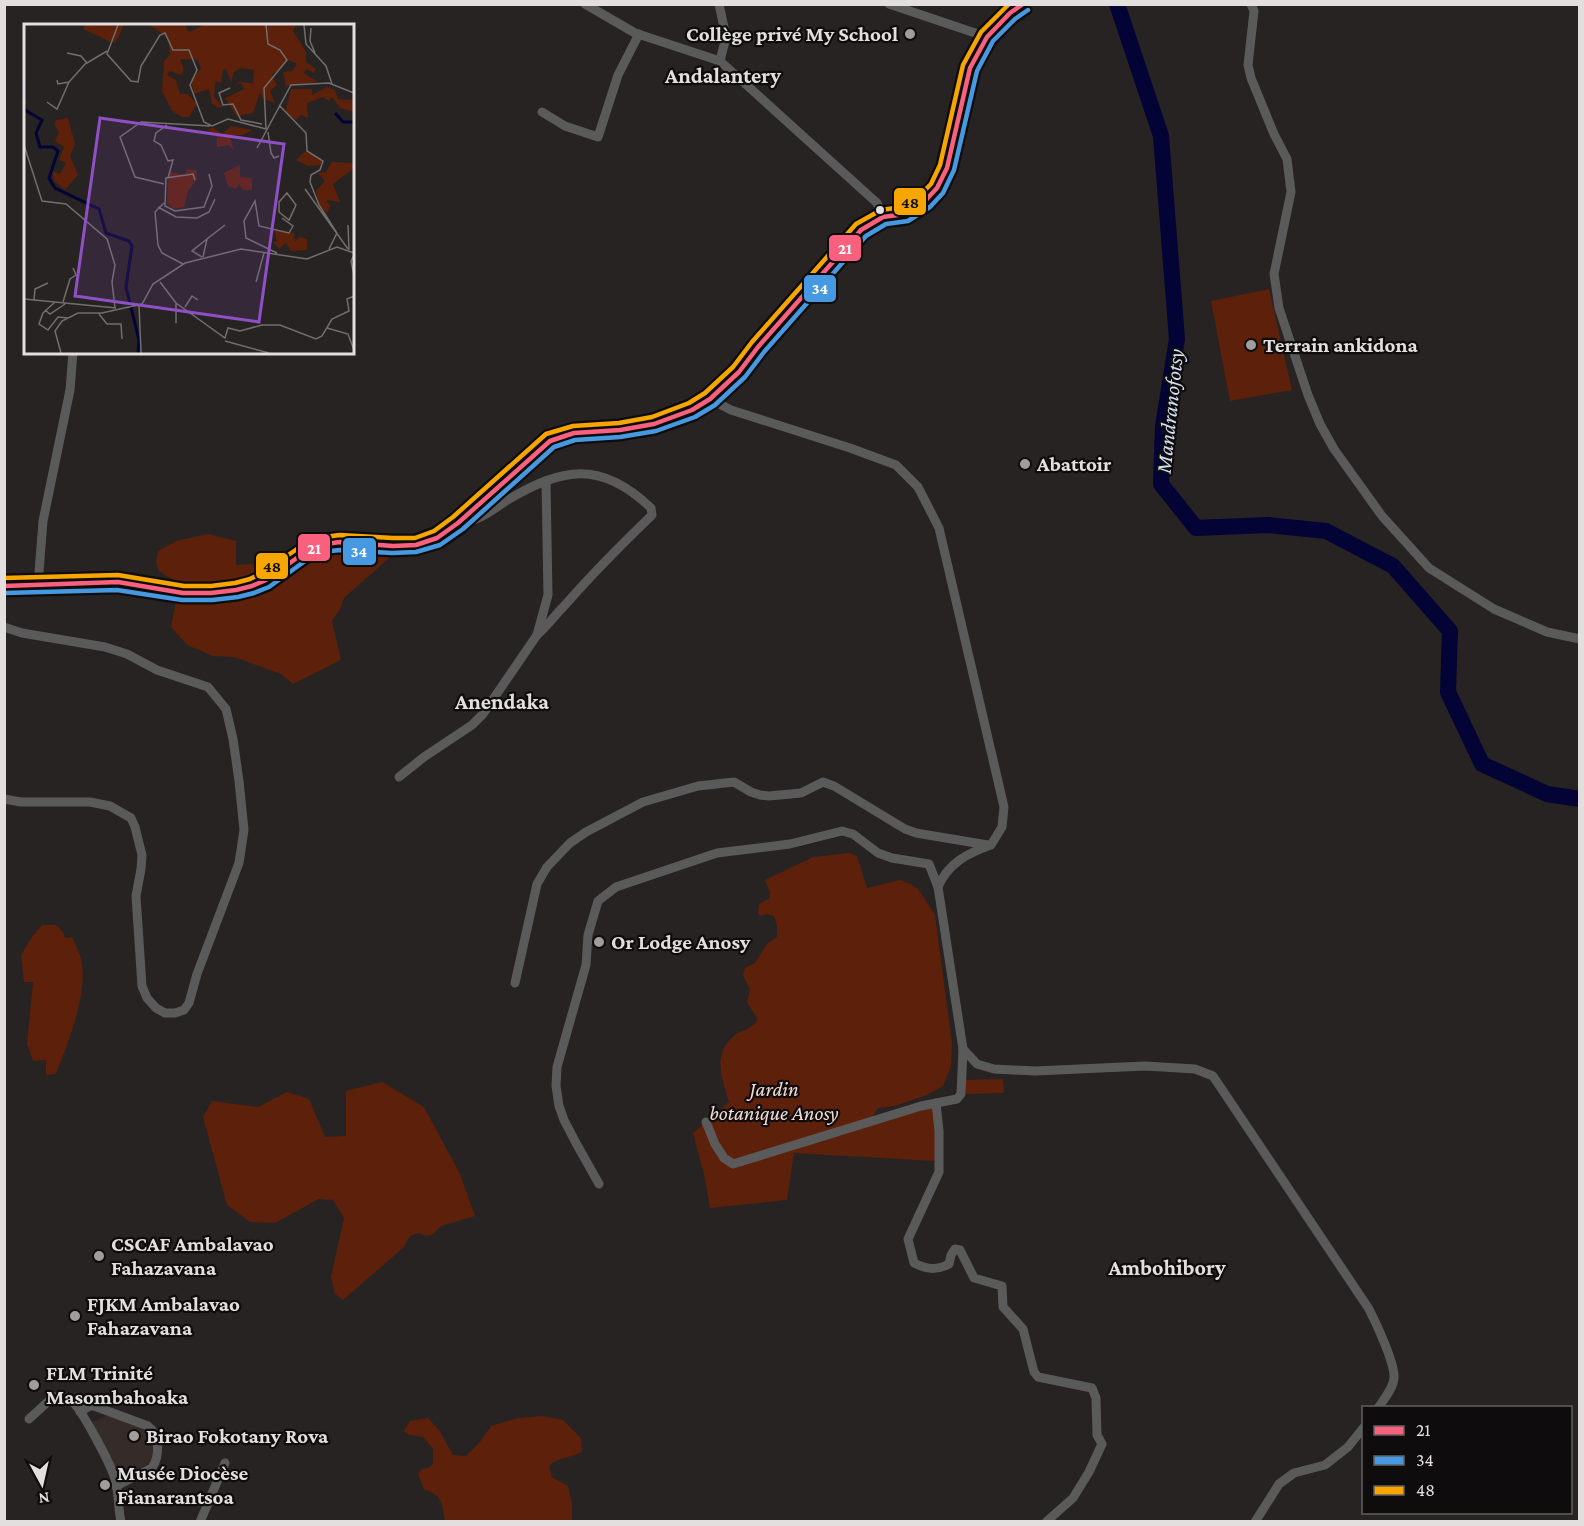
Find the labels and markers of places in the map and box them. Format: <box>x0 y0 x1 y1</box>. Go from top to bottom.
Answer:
place label: Collège privé My School <box>686 22 898 46</box>
marker: Collège privé My School <box>903 27 917 41</box>
unlabelled marker <box>874 204 886 216</box>
place label: Terrain ankidona <box>1263 333 1419 357</box>
marker: Terrain ankidona <box>1244 338 1258 352</box>
place label: Abattoir <box>1036 452 1112 476</box>
marker: Abattoir <box>1018 457 1032 471</box>
place label: Or Lodge Anosy <box>611 930 751 954</box>
marker: Or Lodge Anosy <box>592 935 606 949</box>
place label: CSCAF Ambalavao Fahazavana <box>111 1232 274 1280</box>
marker: CSCAF Ambalavao Fahazavana <box>92 1249 106 1263</box>
place label: FJKM Ambalavao Fahazavana <box>87 1292 240 1340</box>
marker: FJKM Ambalavao Fahazavana <box>68 1309 82 1323</box>
place label: FLM Trinité Masombahoaka <box>46 1361 189 1409</box>
marker: FLM Trinité Masombahoaka <box>27 1378 41 1392</box>
place label: Birao Fokotany Rova <box>146 1424 329 1448</box>
marker: Birao Fokotany Rova <box>127 1429 141 1443</box>
place label: Musée Diocèse Fianarantsoa <box>117 1461 248 1509</box>
marker: Musée Diocèse Fianarantsoa <box>98 1478 112 1492</box>

